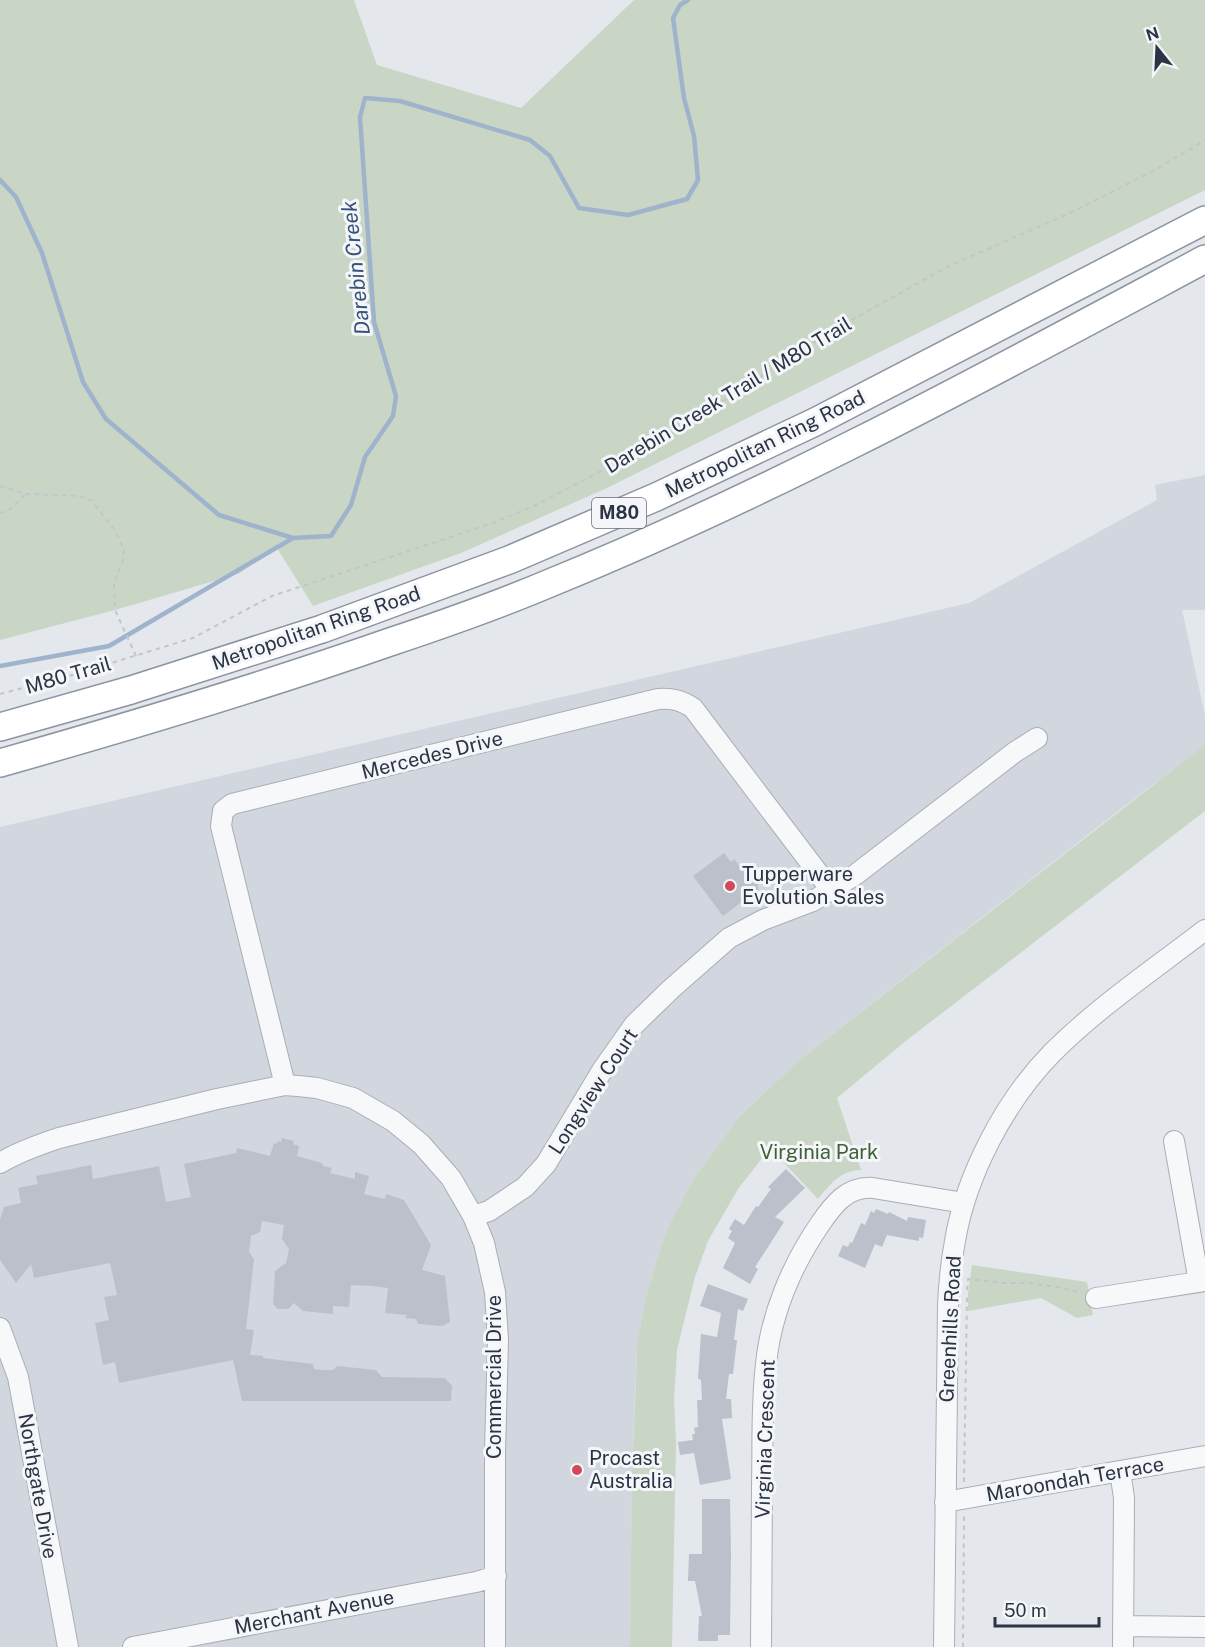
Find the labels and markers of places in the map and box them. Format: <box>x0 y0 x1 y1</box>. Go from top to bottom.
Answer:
place label: Tupperware Evolution Sales <box>742 862 884 909</box>
marker: Tupperware Evolution Sales <box>723 879 737 893</box>
place label: Procast Australia <box>589 1446 673 1493</box>
marker: Procast Australia <box>570 1463 584 1477</box>

